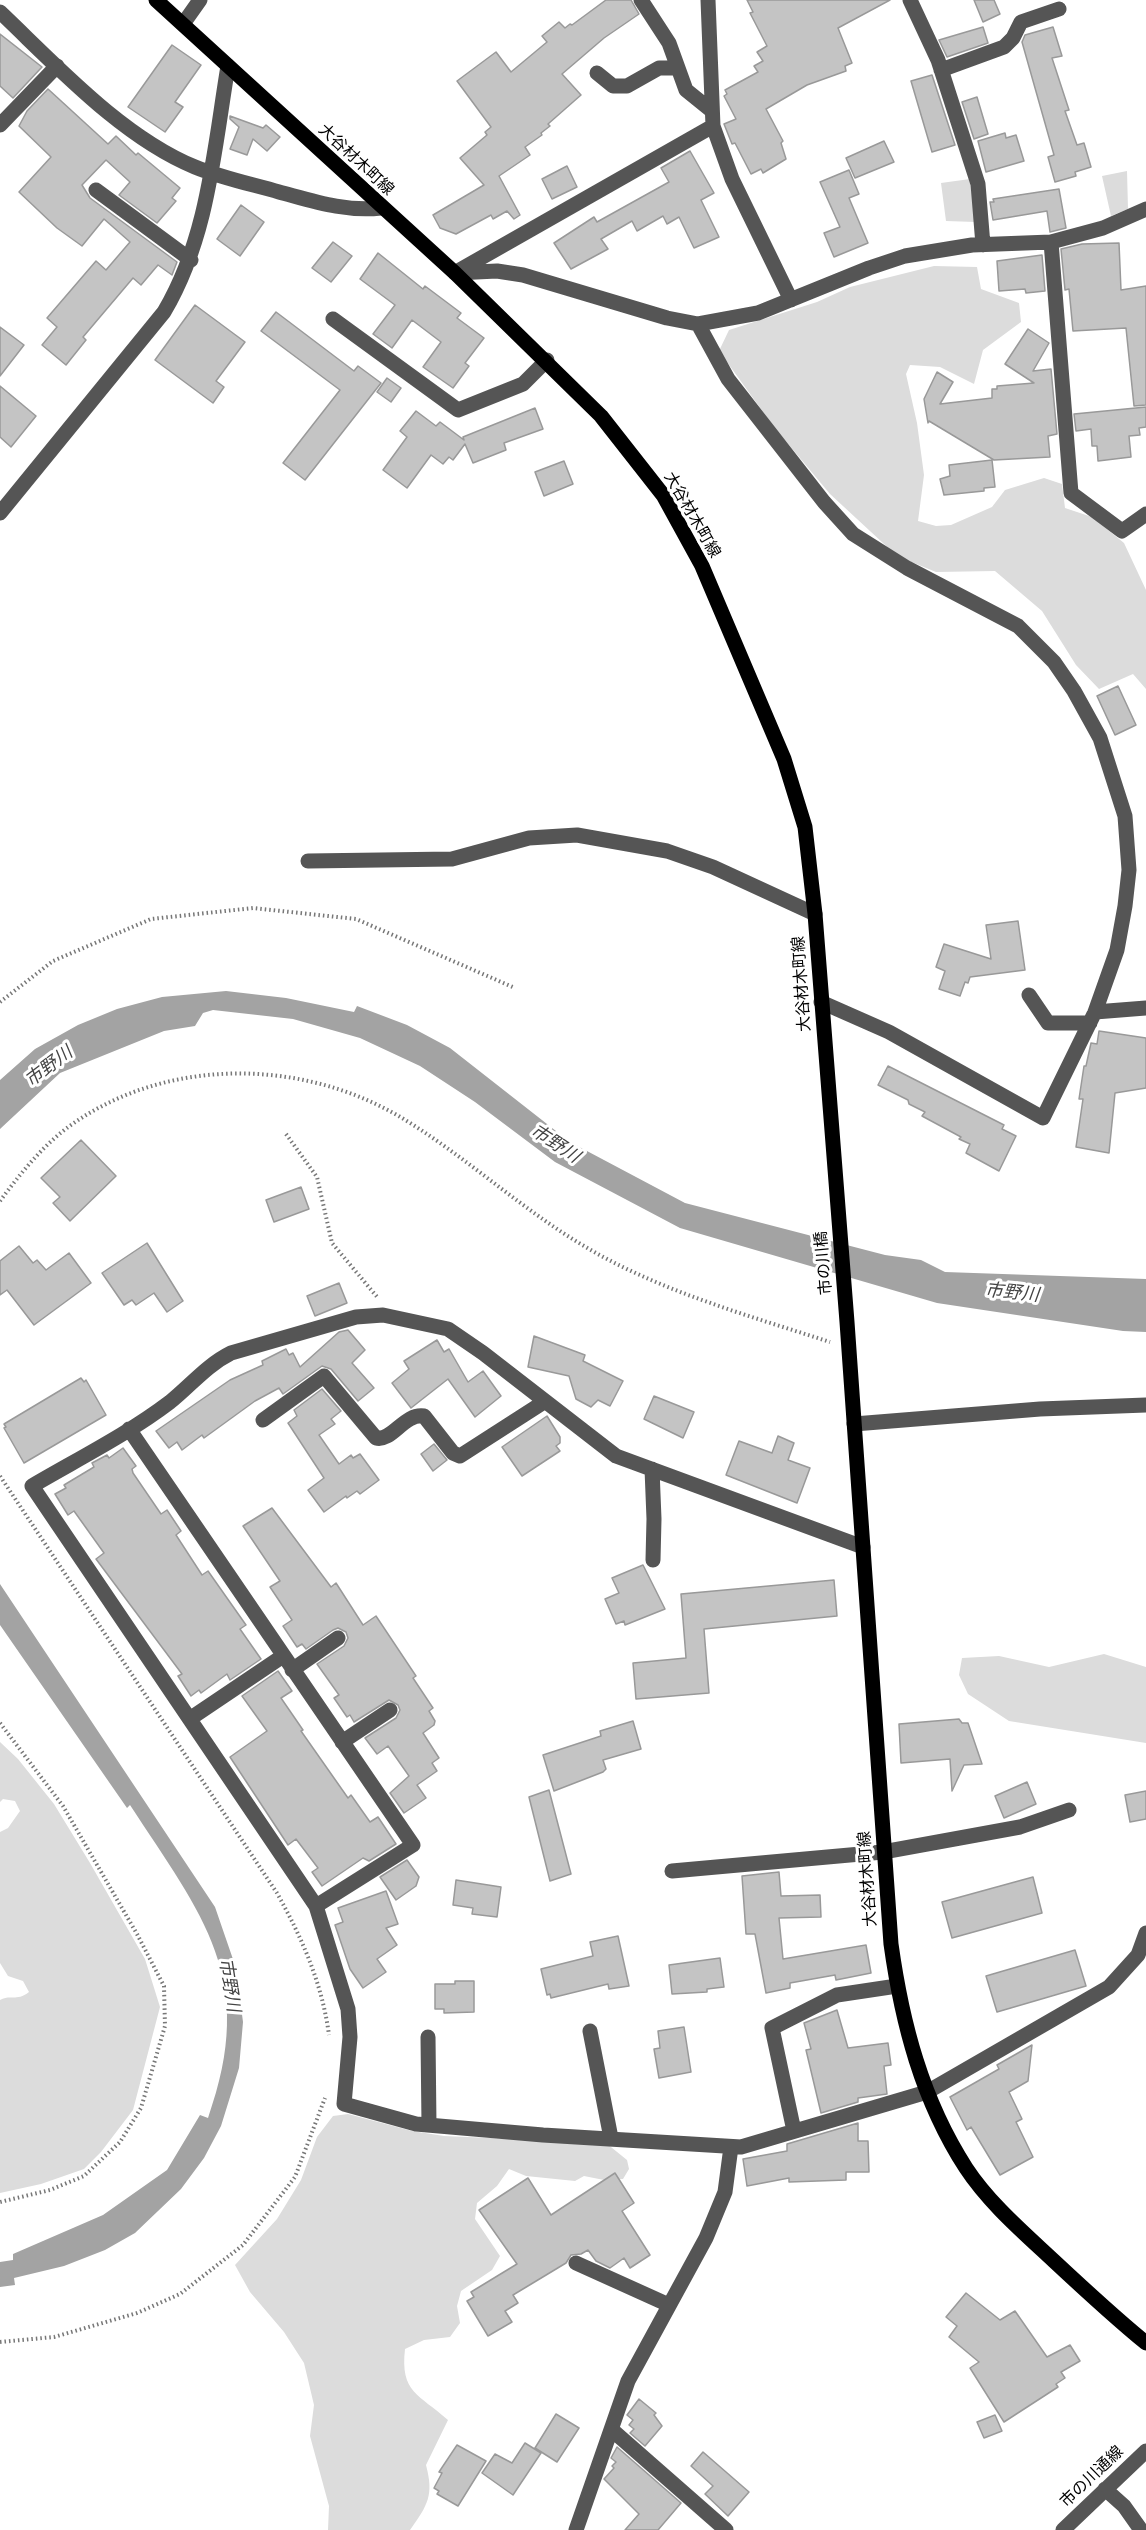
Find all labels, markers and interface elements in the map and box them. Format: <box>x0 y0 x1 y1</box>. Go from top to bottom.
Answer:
street label: 大谷材木町線 <box>314 120 398 200</box>
street label: 大谷材木町線 <box>660 469 724 561</box>
street label: 大谷材木町線 <box>789 935 815 1033</box>
water label: 市野川 <box>21 1042 77 1092</box>
water label: 市野川 <box>526 1120 584 1168</box>
street label: 市の川橋 <box>812 1230 836 1296</box>
water label: 市野川 <box>984 1279 1040 1307</box>
street label: 大谷材木町線 <box>855 1830 881 1928</box>
water label: 市野川 <box>214 1957 244 2013</box>
street label: 市の川通線 <box>1057 2442 1127 2512</box>

